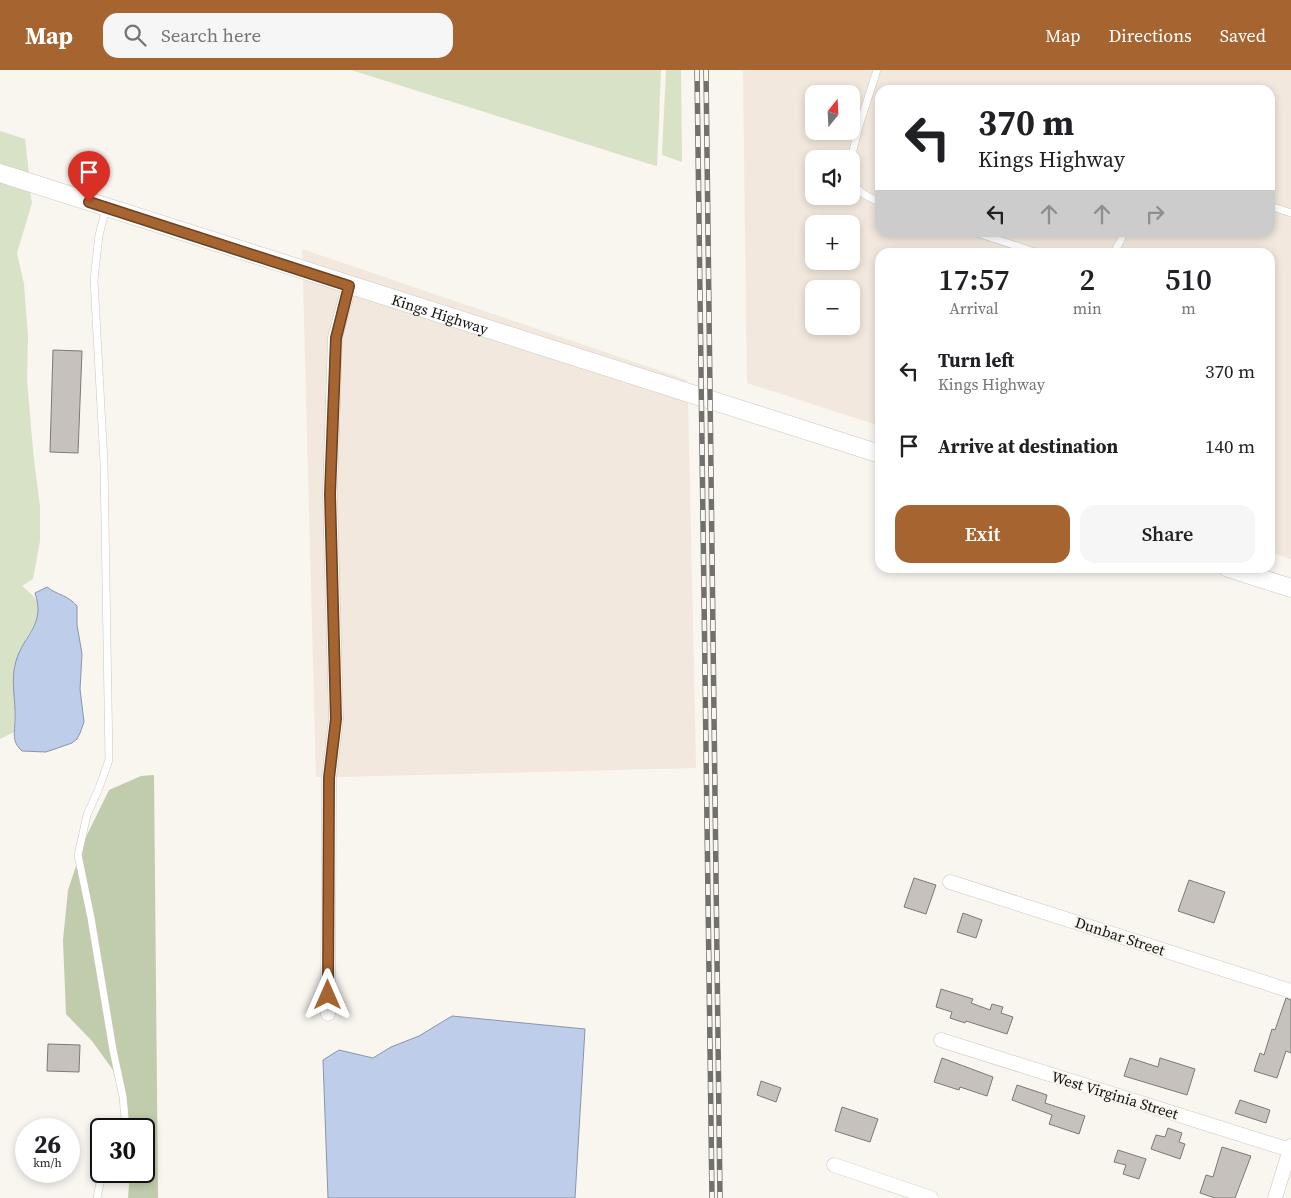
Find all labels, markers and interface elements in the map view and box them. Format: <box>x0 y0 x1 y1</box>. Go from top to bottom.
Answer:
search box <box>103 13 453 58</box>
text: Map <box>25 19 73 52</box>
icon: search <box>121 21 149 49</box>
text: Search here <box>161 22 261 48</box>
text: Map <box>1045 23 1081 48</box>
text: Directions <box>1109 23 1192 48</box>
text: Saved <box>1220 23 1266 48</box>
north arrow <box>805 85 860 140</box>
map controls <box>805 85 860 335</box>
text: 370 m <box>978 99 1074 147</box>
icon: left <box>895 105 960 170</box>
text: Kings Highway <box>978 144 1125 174</box>
button: sound <box>805 150 860 205</box>
pin <box>68 151 110 202</box>
icon: arrive <box>75 158 103 186</box>
icon: left <box>982 200 1010 228</box>
icon: ahead <box>1035 200 1063 228</box>
icon: ahead <box>1088 200 1116 228</box>
icon: right <box>1141 200 1169 228</box>
button: + <box>805 215 860 270</box>
text: 17:57 <box>938 259 1010 300</box>
text: 2 <box>1079 259 1095 300</box>
text: 510 <box>1165 259 1212 300</box>
button: − <box>805 280 860 335</box>
street label: Kings Highway <box>389 288 491 339</box>
text: Arrival <box>949 297 999 319</box>
text: min <box>1073 297 1102 319</box>
text: m <box>1181 297 1196 319</box>
text: Turn left <box>938 347 1014 373</box>
icon: left <box>895 357 923 385</box>
text: 370 m <box>1205 358 1255 384</box>
text: Kings Highway <box>938 373 1045 395</box>
icon: arrive <box>895 432 923 460</box>
text: Arrive at destination <box>938 433 1118 459</box>
text: 140 m <box>1205 433 1255 459</box>
button: Exit <box>895 505 1070 563</box>
button: Share <box>1080 505 1255 563</box>
street label: Dunbar Street <box>1072 912 1168 960</box>
position arrow <box>301 968 353 1020</box>
street label: West Virginia Street <box>1049 1066 1181 1124</box>
speed limit sign: 30 <box>90 1118 155 1183</box>
text: 26 <box>34 1127 61 1161</box>
text: km/h <box>33 1155 62 1171</box>

